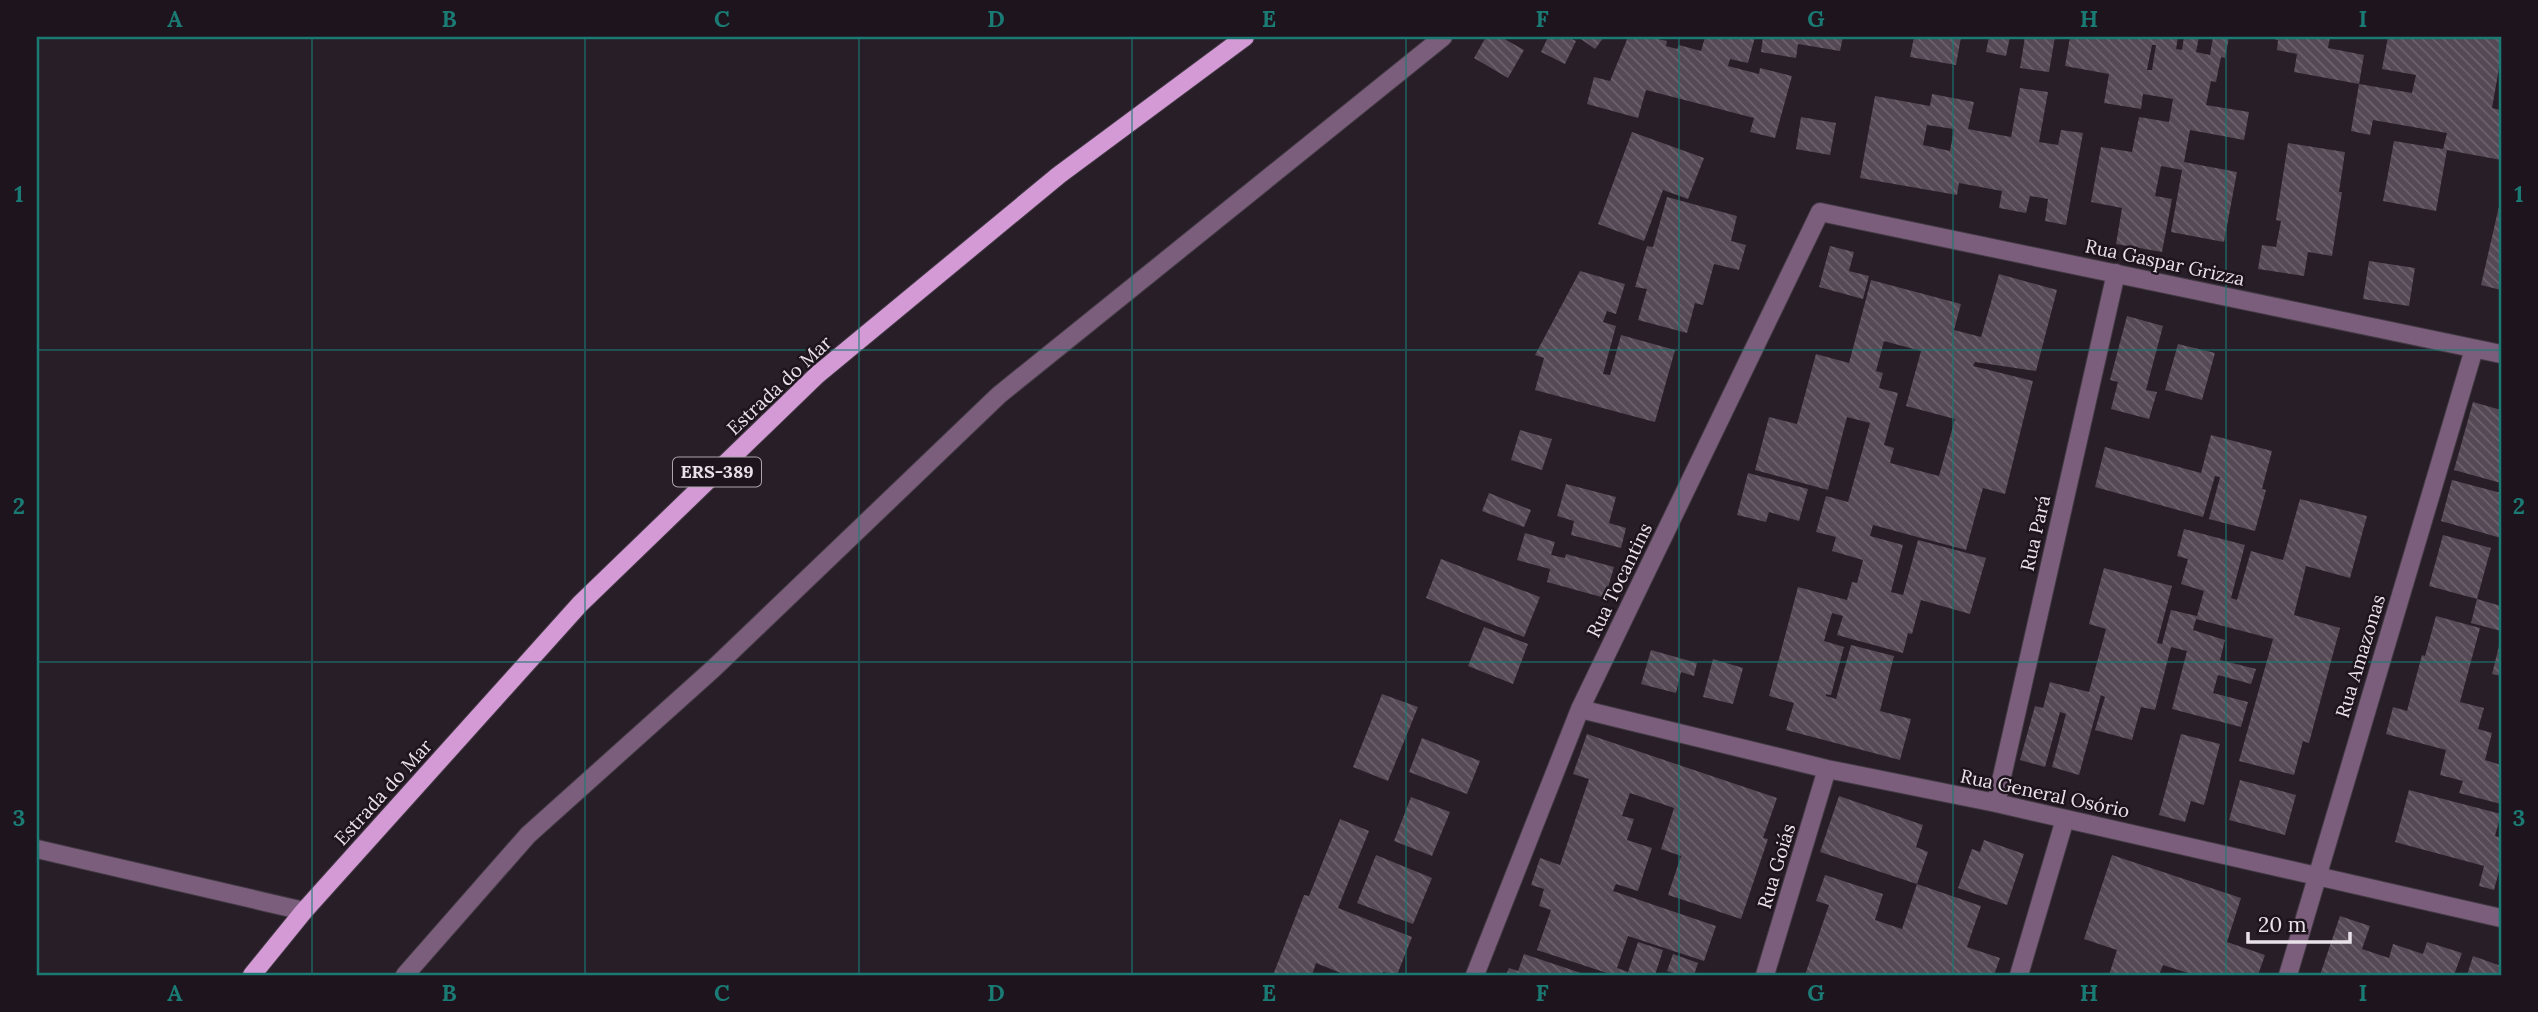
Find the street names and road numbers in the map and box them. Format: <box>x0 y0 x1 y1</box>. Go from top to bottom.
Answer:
street label: Rua Gaspar Grizza <box>2083 233 2247 291</box>
street label: Estrada do Mar <box>721 330 837 440</box>
road number: ERS-389 <box>673 458 761 486</box>
street label: Rua Pará <box>2015 493 2055 573</box>
street label: Rua Tocantins <box>1581 519 1657 641</box>
street label: Rua Amazonas <box>2330 591 2390 721</box>
street label: Estrada do Mar <box>329 733 438 850</box>
street label: Rua General Osório <box>1958 763 2132 823</box>
street label: Rua Goiás <box>1752 820 1800 911</box>

